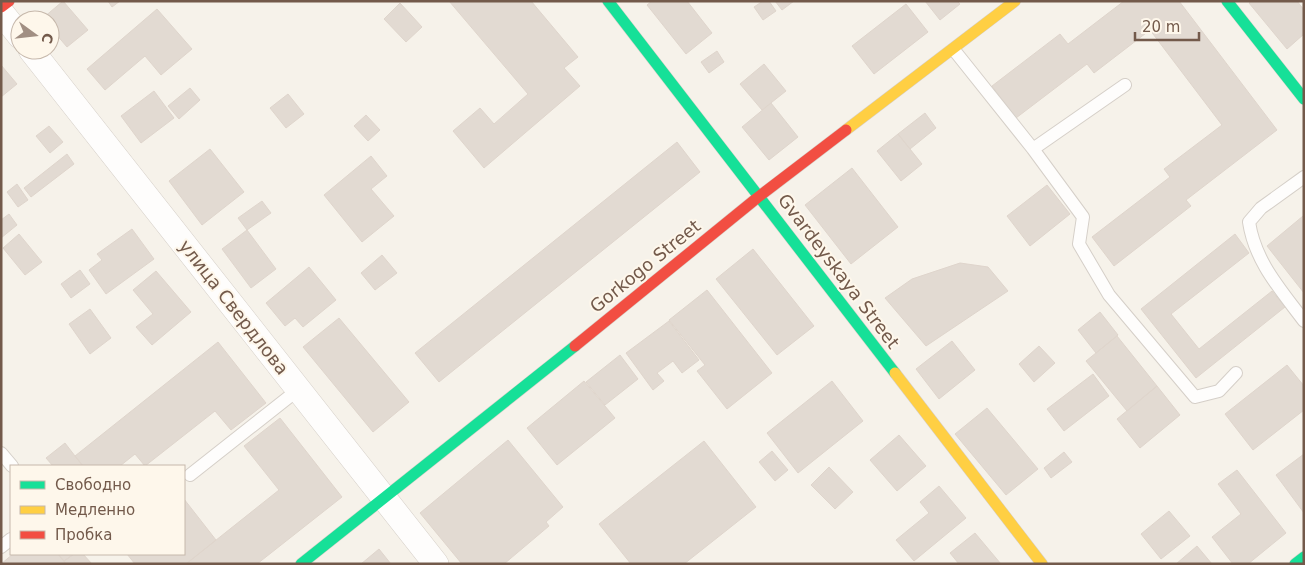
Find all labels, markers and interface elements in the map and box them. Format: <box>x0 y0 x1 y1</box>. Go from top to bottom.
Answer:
north arrow <box>10 10 60 60</box>
scale bar <box>1135 10 1199 42</box>
text: 20 m <box>1142 18 1180 36</box>
text: С <box>38 31 57 45</box>
street label: Gvardeyskaya Street <box>774 189 904 353</box>
street label: Gorkogo Street <box>586 215 704 317</box>
street label: улица Свердлова <box>175 235 293 379</box>
legend <box>10 465 185 555</box>
text: Свободно <box>55 476 131 494</box>
text: Медленно <box>55 501 135 519</box>
text: Пробка <box>55 526 112 544</box>

